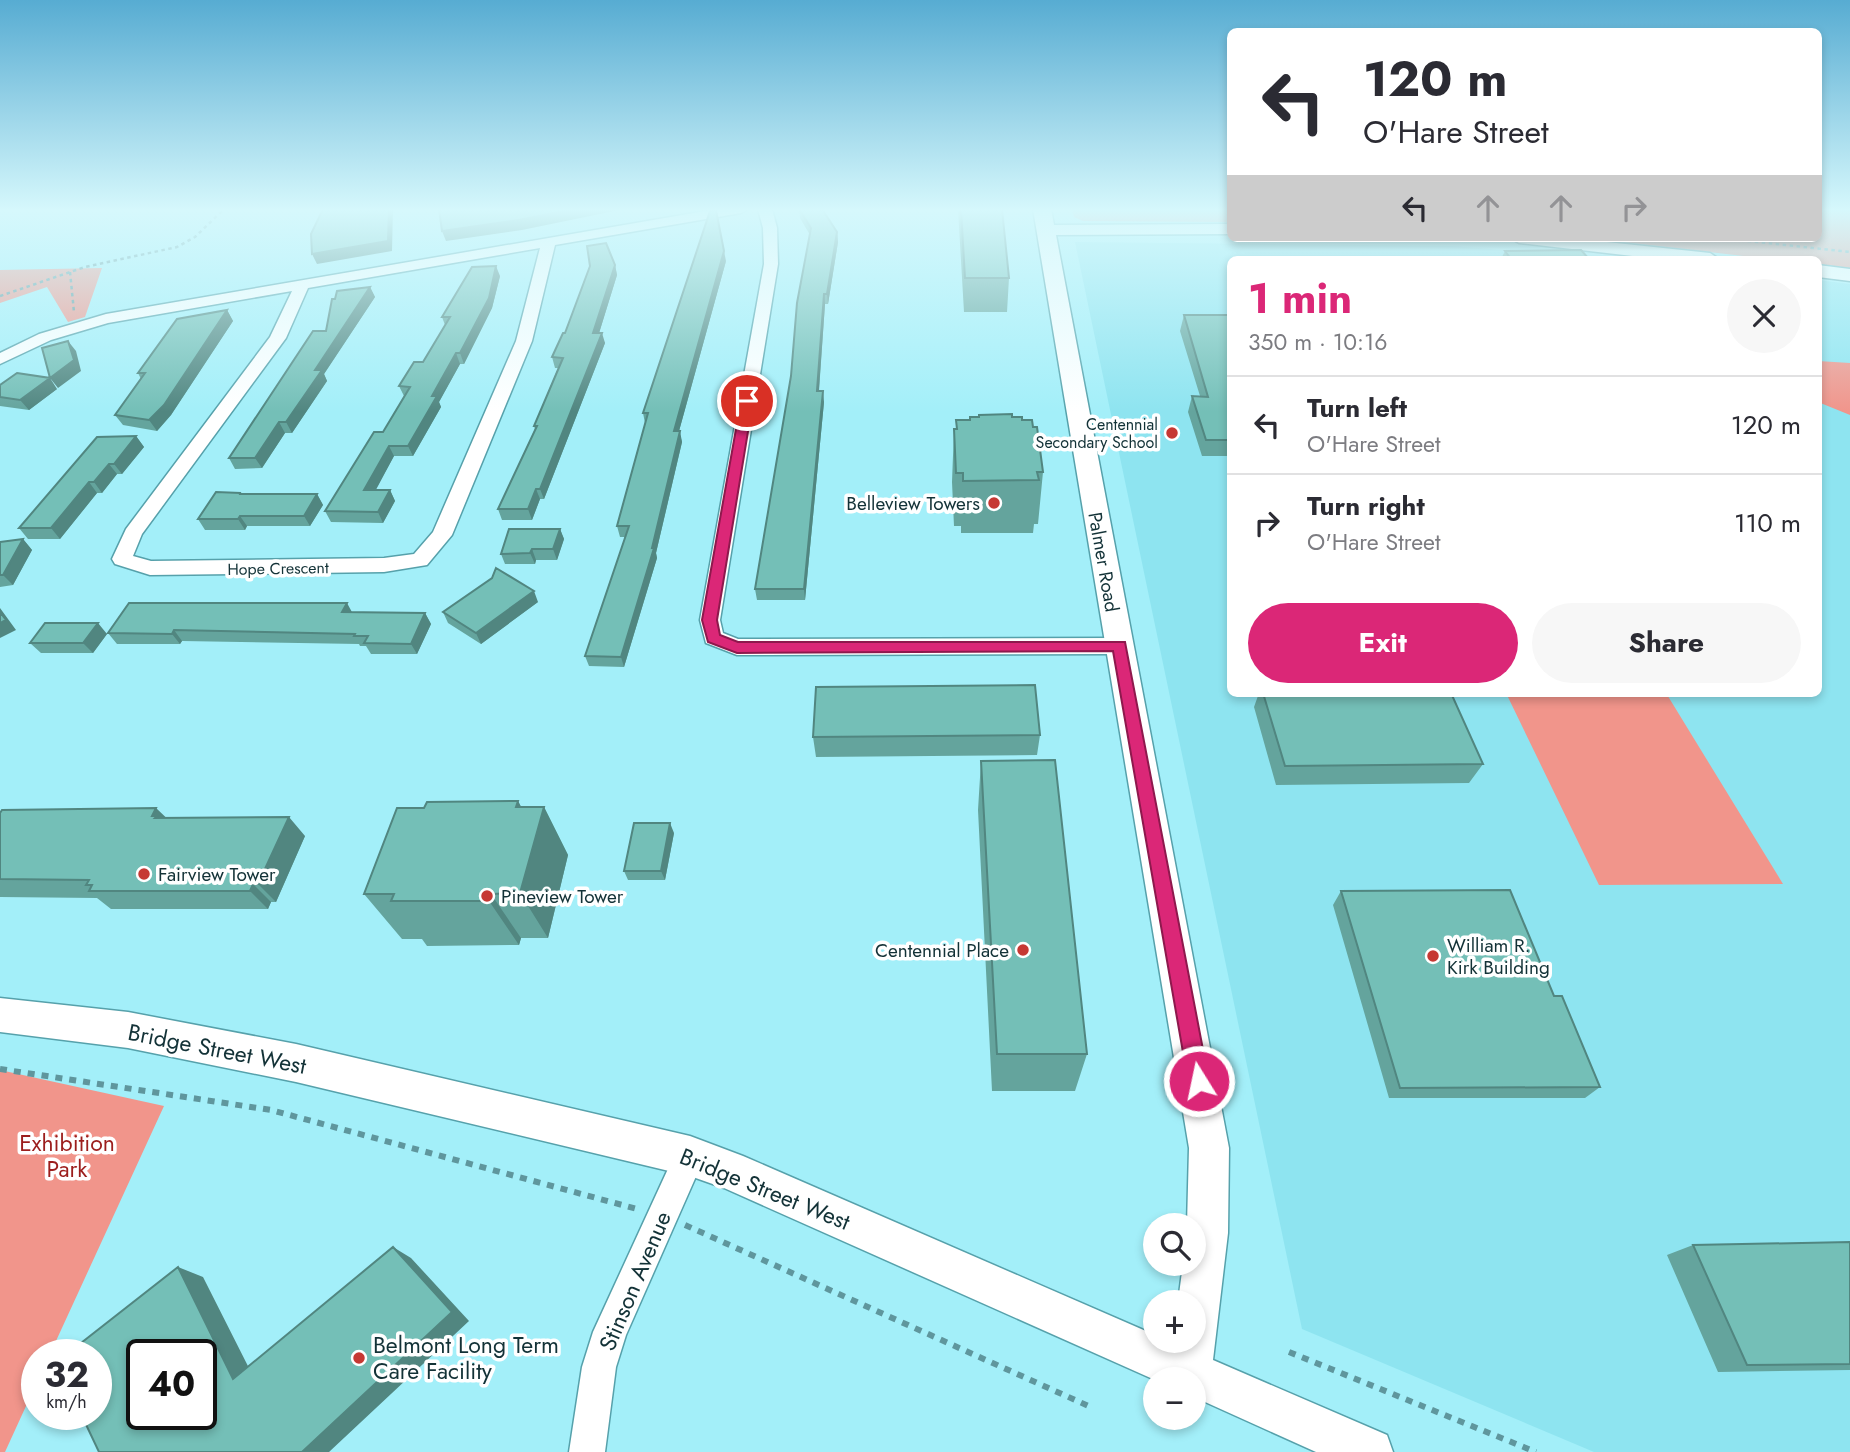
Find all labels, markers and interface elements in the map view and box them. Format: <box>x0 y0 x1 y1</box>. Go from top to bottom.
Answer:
text: 120 m <box>1363 44 1507 114</box>
icon: left <box>1248 56 1339 147</box>
text: O'Hare Street <box>1363 109 1549 155</box>
icon: left <box>1396 189 1434 227</box>
icon: ahead <box>1469 189 1507 227</box>
icon: ahead <box>1542 189 1580 227</box>
icon: right <box>1615 189 1653 227</box>
text: 1 min <box>1248 268 1352 329</box>
button: close <box>1727 279 1801 353</box>
text: 350 m · 10:16 <box>1248 325 1388 359</box>
pin <box>717 371 777 431</box>
icon: arrive <box>728 382 766 420</box>
text: Turn left <box>1307 389 1407 427</box>
icon: left <box>1248 406 1286 444</box>
text: 120 m <box>1731 406 1801 444</box>
place label: Centennial Secondary School <box>1036 413 1158 454</box>
marker: Centennial Secondary School <box>1164 425 1180 441</box>
text: O'Hare Street <box>1307 427 1440 461</box>
text: Turn right <box>1307 487 1425 525</box>
place label: Belleview Towers <box>846 490 980 517</box>
marker: Belleview Towers <box>986 495 1002 511</box>
icon: right <box>1248 504 1286 542</box>
text: 110 m <box>1734 504 1801 542</box>
street label: Palmer Road <box>1081 510 1126 614</box>
text: O'Hare Street <box>1307 525 1440 559</box>
street label: Hope Crescent <box>227 556 329 581</box>
button: Exit <box>1248 603 1518 683</box>
button: Share <box>1532 603 1801 683</box>
place label: Fairview Tower <box>158 861 276 888</box>
marker: Fairview Tower <box>136 866 152 882</box>
place label: Pineview Tower <box>501 883 624 910</box>
marker: Pineview Tower <box>479 888 495 904</box>
place label: William R. Kirk Building <box>1447 932 1550 981</box>
place label: Centennial Place <box>875 937 1009 964</box>
marker: Centennial Place <box>1015 942 1031 958</box>
marker: William R. Kirk Building <box>1425 948 1441 964</box>
street label: Bridge Street West <box>125 1015 310 1083</box>
position arrow <box>1162 1044 1236 1118</box>
park label: Exhibition Park <box>19 1126 115 1186</box>
street label: Bridge Street West <box>675 1139 856 1239</box>
street label: Stinson Avenue <box>590 1206 680 1356</box>
map controls <box>1143 1213 1206 1430</box>
button: search <box>1143 1213 1206 1276</box>
button: + <box>1143 1290 1206 1353</box>
place label: Belmont Long Term Care Facility <box>373 1328 559 1388</box>
speed limit sign: 40 <box>126 1339 217 1430</box>
text: 32 <box>44 1350 89 1400</box>
marker: Belmont Long Term Care Facility <box>351 1350 367 1366</box>
button: − <box>1143 1367 1206 1430</box>
text: km/h <box>46 1389 87 1415</box>

